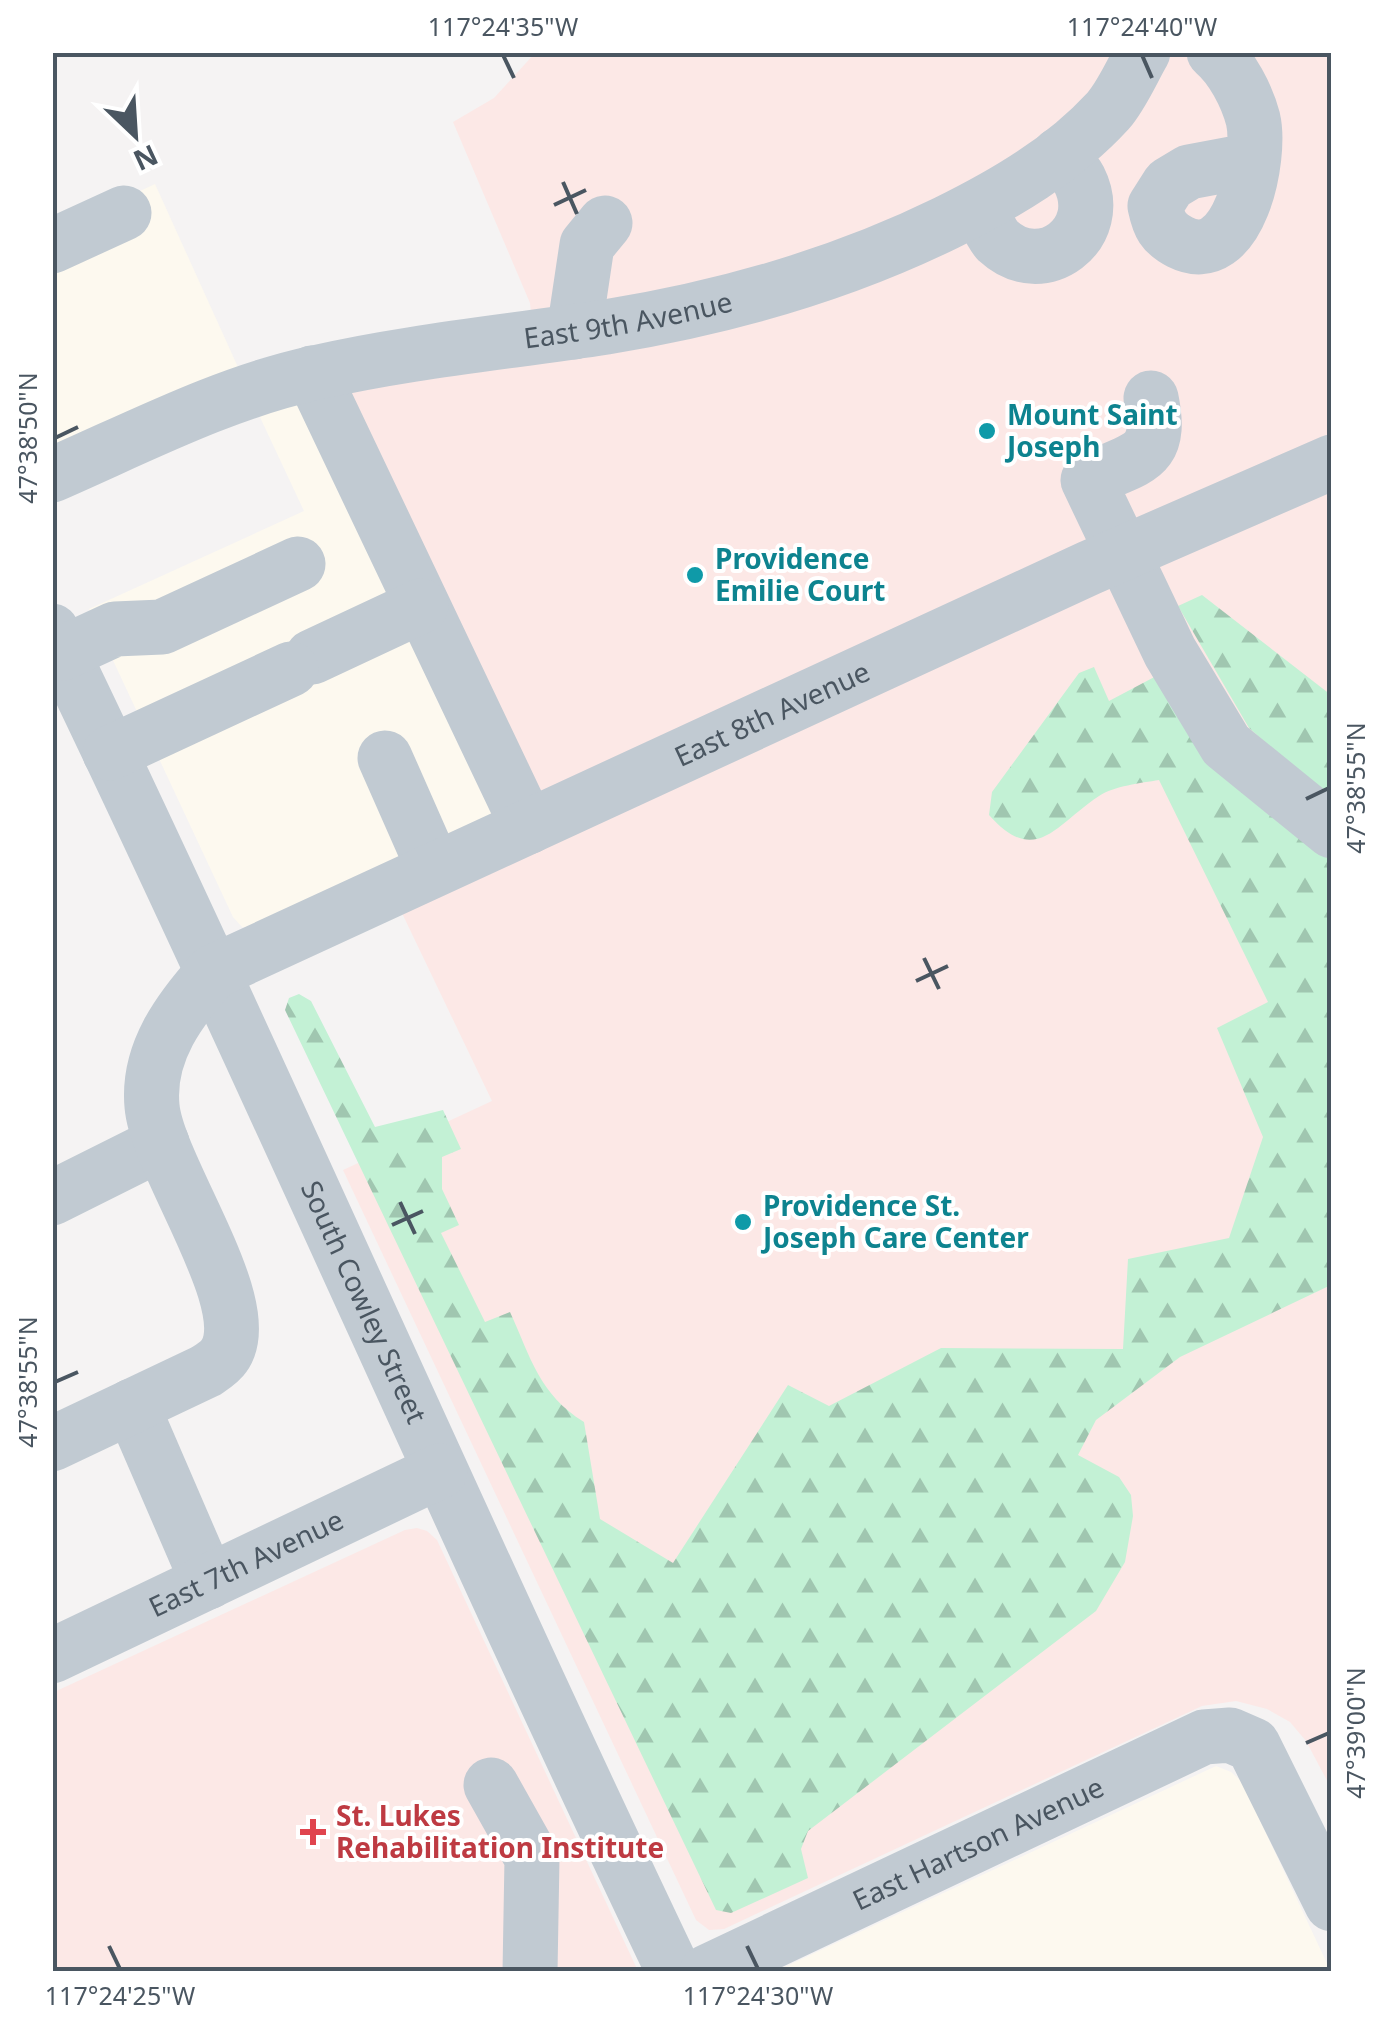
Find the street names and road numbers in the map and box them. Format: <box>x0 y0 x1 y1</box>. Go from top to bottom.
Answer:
street label: East 9th Avenue <box>521 282 736 356</box>
street label: East 8th Avenue <box>668 652 876 775</box>
street label: South Cowley Street <box>293 1174 436 1429</box>
street label: East 7th Avenue <box>142 1500 349 1625</box>
street label: East Hartson Avenue <box>846 1767 1110 1919</box>

